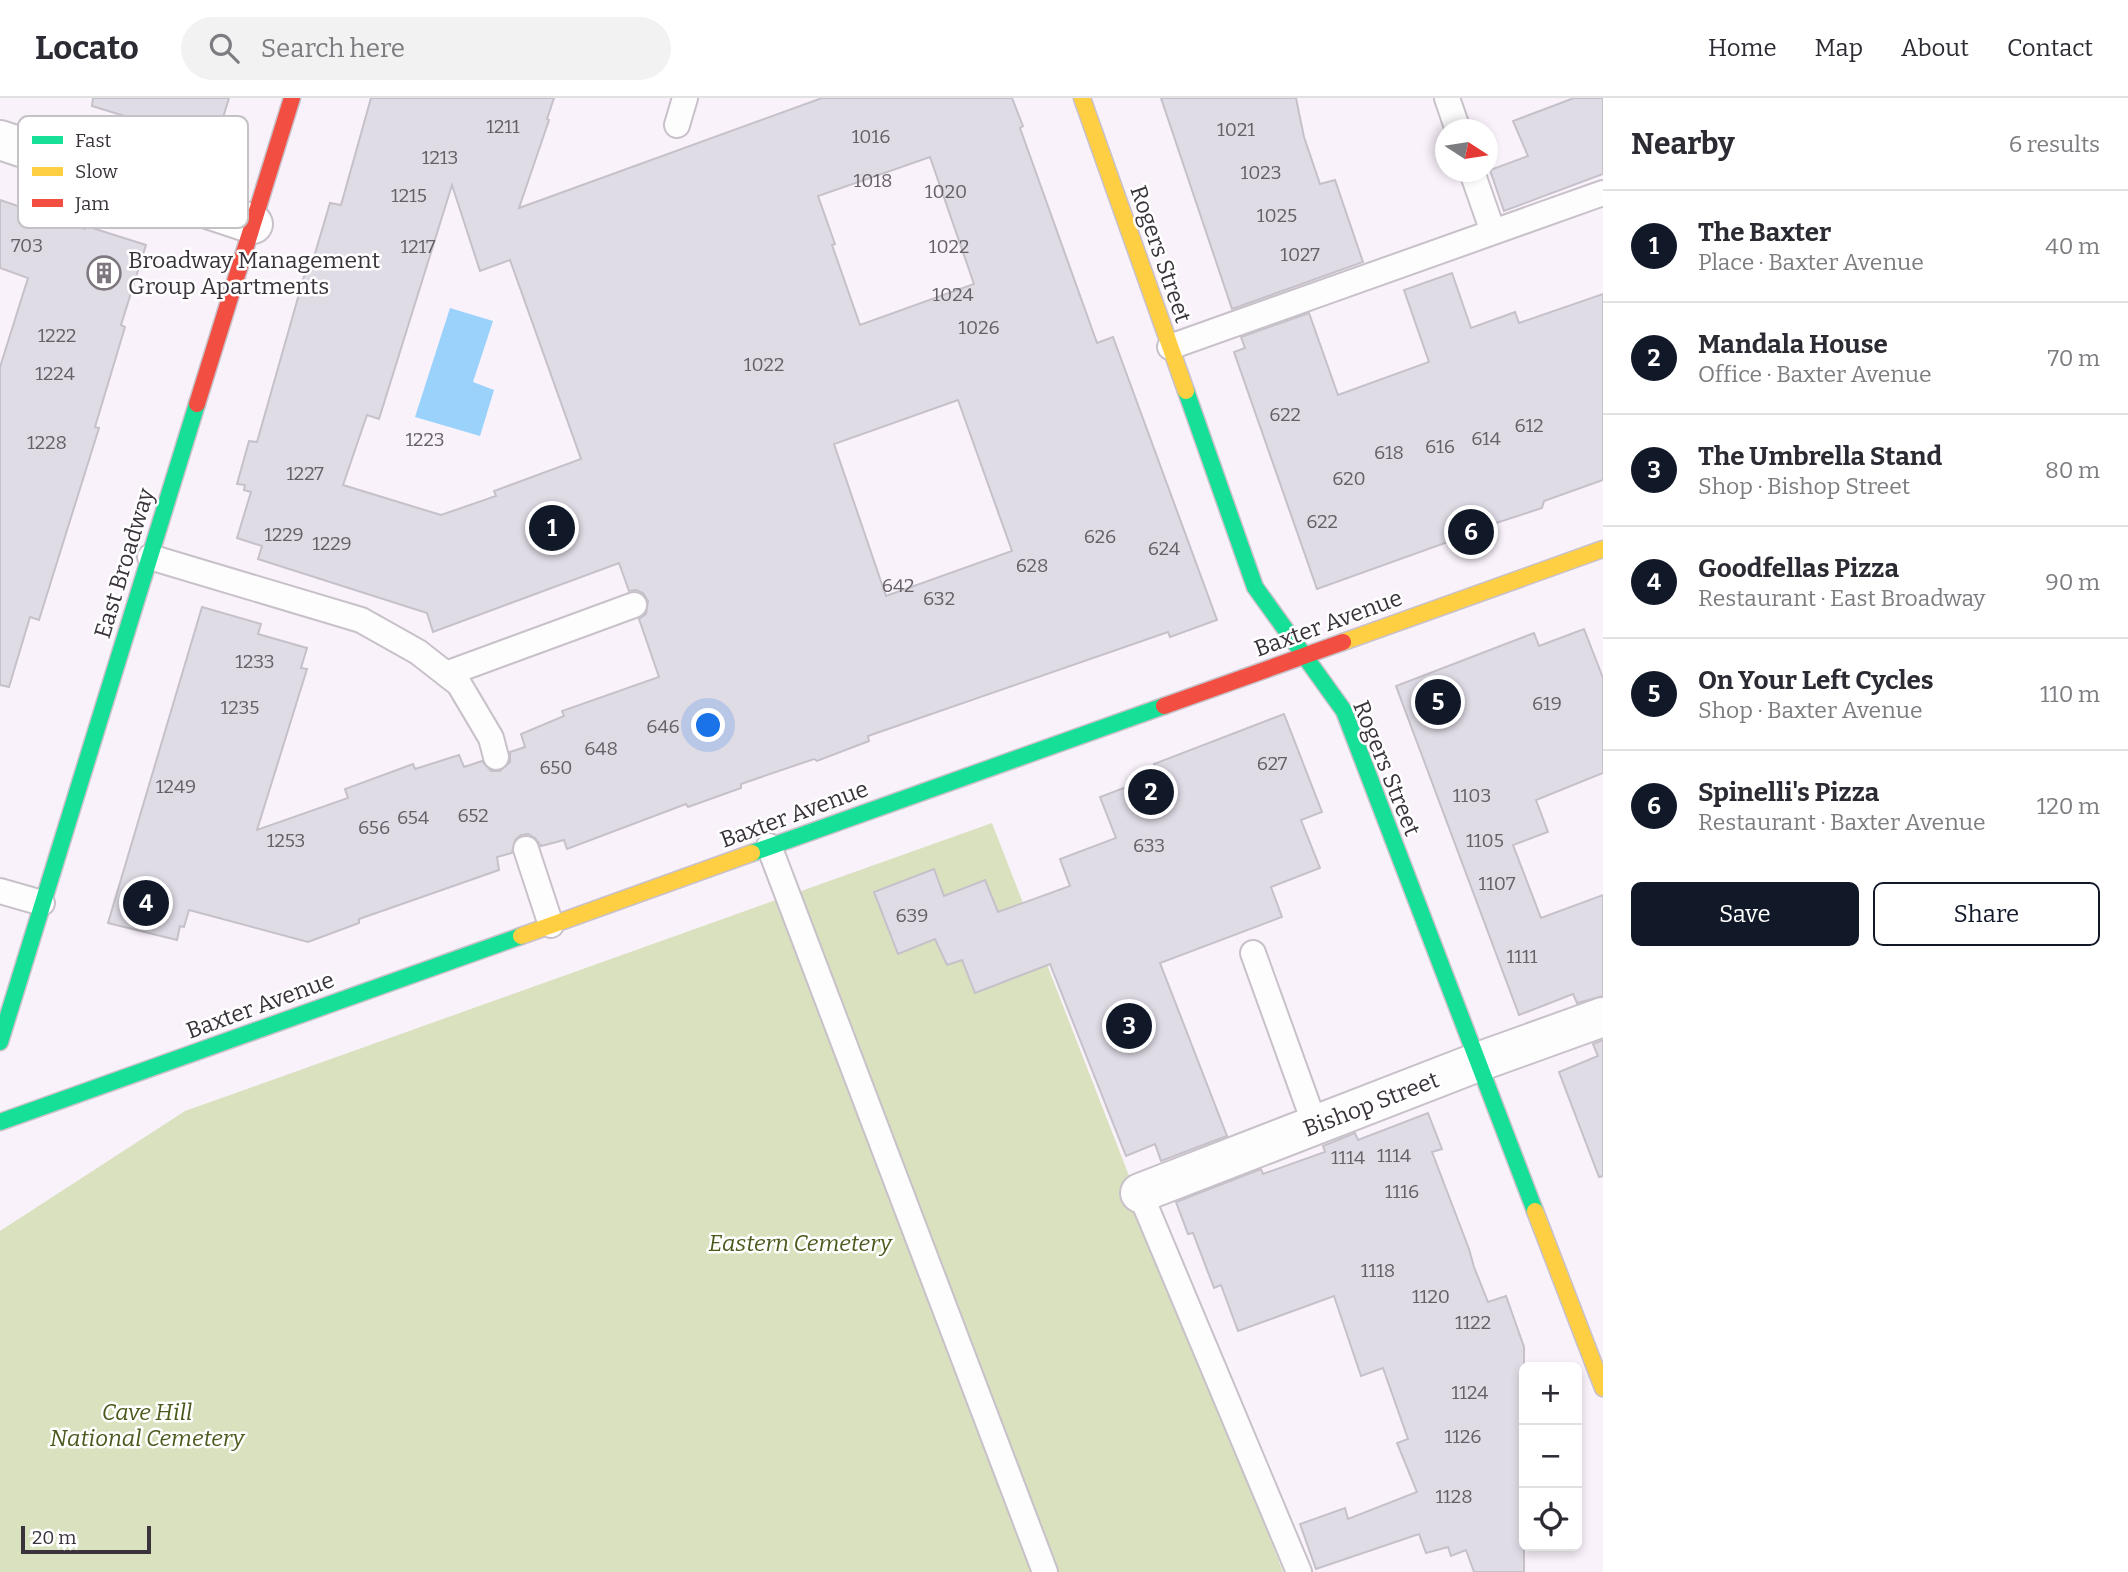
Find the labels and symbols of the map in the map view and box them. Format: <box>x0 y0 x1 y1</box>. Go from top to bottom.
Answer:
house number: 1211 <box>486 115 520 138</box>
legend <box>18 116 248 228</box>
house number: 1021 <box>1217 118 1255 141</box>
north arrow <box>1435 119 1498 182</box>
house number: 1016 <box>852 125 890 148</box>
text: Fast <box>75 129 112 152</box>
house number: 1213 <box>422 146 458 169</box>
text: Slow <box>75 160 118 183</box>
house number: 1023 <box>1240 161 1282 184</box>
house number: 1018 <box>854 169 892 192</box>
house number: 1020 <box>925 180 967 203</box>
street label: Rogers Street <box>1124 182 1198 326</box>
house number: 1215 <box>391 184 427 207</box>
text: Jam <box>74 192 109 215</box>
house number: 1025 <box>1257 204 1297 227</box>
house number: 703 <box>11 234 43 257</box>
house number: 1217 <box>400 235 436 258</box>
house number: 1022 <box>929 235 969 258</box>
house number: 1027 <box>1280 243 1320 266</box>
place label: Broadway Management Group Apartments <box>128 246 380 300</box>
building icon: Broadway Management Group Apartments <box>85 254 123 292</box>
house number: 1024 <box>932 283 974 306</box>
house number: 1026 <box>958 316 1000 339</box>
house number: 1222 <box>38 324 76 347</box>
house number: 1022 <box>744 353 784 376</box>
house number: 1224 <box>35 362 75 385</box>
house number: 622 <box>1269 403 1301 426</box>
house number: 612 <box>1515 414 1543 437</box>
house number: 614 <box>1471 427 1501 450</box>
house number: 1223 <box>405 428 445 451</box>
house number: 1228 <box>27 431 67 454</box>
house number: 616 <box>1425 435 1455 458</box>
house number: 618 <box>1374 441 1404 464</box>
house number: 1227 <box>286 462 324 485</box>
house number: 620 <box>1332 467 1366 490</box>
street label: East Broadway <box>88 484 160 641</box>
pin: 1 <box>529 502 575 554</box>
pin: 6 <box>1448 506 1494 558</box>
house number: 622 <box>1306 510 1338 533</box>
house number: 1229 <box>264 523 304 546</box>
house number: 626 <box>1084 525 1116 548</box>
house number: 1229 <box>312 532 352 555</box>
house number: 624 <box>1148 537 1180 560</box>
house number: 628 <box>1016 554 1048 577</box>
house number: 642 <box>882 574 914 597</box>
street label: Baxter Avenue <box>1250 583 1406 663</box>
house number: 632 <box>923 587 955 610</box>
house number: 1233 <box>235 650 275 673</box>
pin: 5 <box>1415 676 1461 728</box>
house number: 619 <box>1532 692 1562 715</box>
house number: 1235 <box>220 696 260 719</box>
street label: Rogers Street <box>1347 696 1427 840</box>
your location <box>691 708 725 742</box>
house number: 646 <box>646 715 680 738</box>
house number: 648 <box>584 737 618 760</box>
house number: 627 <box>1257 752 1288 775</box>
house number: 650 <box>539 756 573 779</box>
pin: 2 <box>1128 766 1174 818</box>
street label: Baxter Avenue <box>716 774 872 854</box>
house number: 1249 <box>156 775 196 798</box>
house number: 1103 <box>1453 784 1491 807</box>
house number: 652 <box>458 804 488 827</box>
house number: 654 <box>397 806 429 829</box>
house number: 656 <box>358 816 390 839</box>
house number: 1253 <box>267 829 305 852</box>
house number: 1105 <box>1466 829 1504 852</box>
house number: 633 <box>1133 834 1165 857</box>
house number: 1107 <box>1478 872 1516 895</box>
pin: 4 <box>123 877 169 929</box>
house number: 639 <box>896 904 928 927</box>
house number: 1111 <box>1507 945 1538 968</box>
street label: Baxter Avenue <box>182 965 338 1045</box>
pin: 3 <box>1106 1000 1152 1052</box>
street label: Bishop Street <box>1299 1065 1443 1143</box>
house number: 1114 <box>1377 1144 1411 1167</box>
house number: 1114 <box>1331 1146 1365 1169</box>
house number: 1116 <box>1385 1180 1419 1203</box>
park label: Eastern Cemetery <box>708 1229 893 1257</box>
house number: 1118 <box>1361 1259 1395 1282</box>
house number: 1120 <box>1412 1285 1450 1308</box>
house number: 1122 <box>1455 1311 1491 1334</box>
house number: 1124 <box>1452 1381 1488 1404</box>
park label: Cave Hill National Cemetery <box>50 1398 246 1452</box>
house number: 1126 <box>1445 1425 1481 1448</box>
house number: 1128 <box>1435 1485 1473 1508</box>
scale bar <box>21 1523 150 1555</box>

